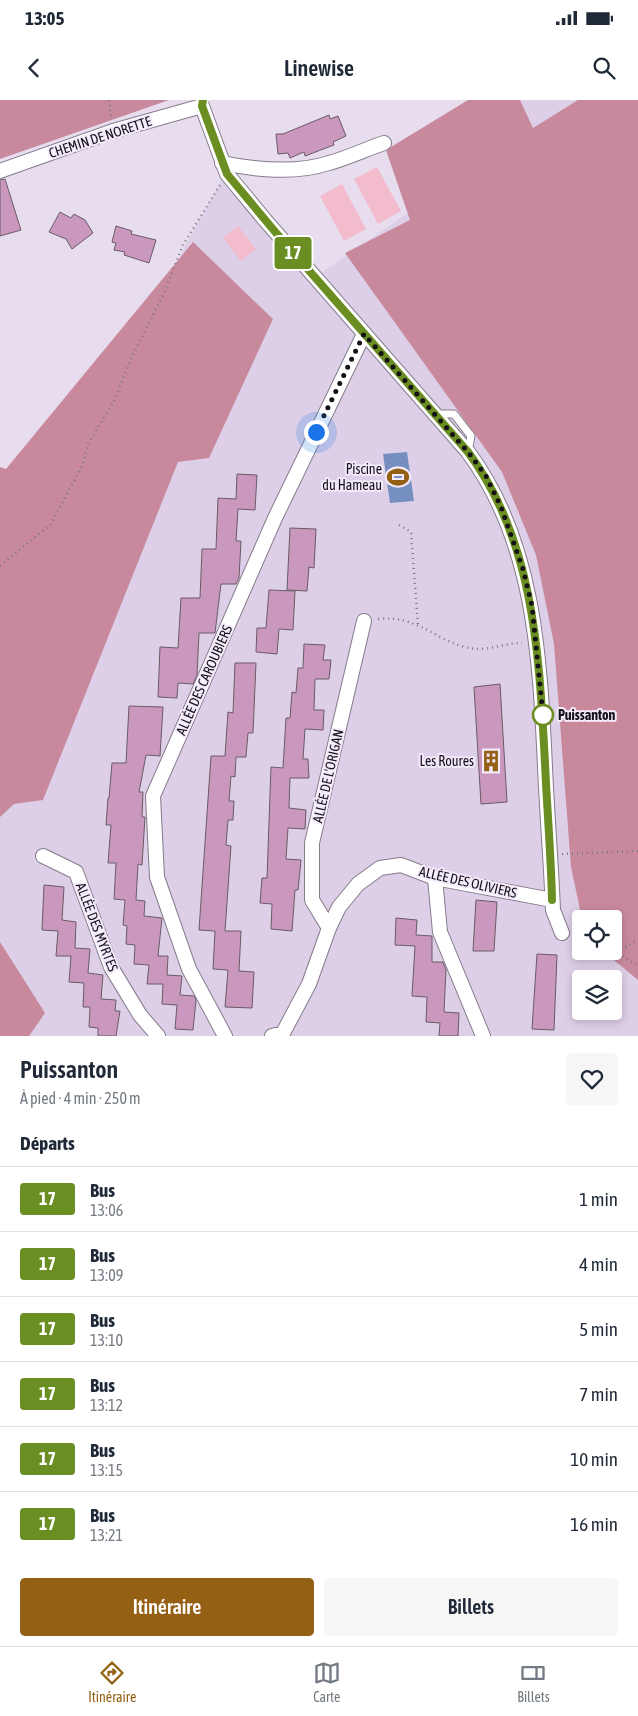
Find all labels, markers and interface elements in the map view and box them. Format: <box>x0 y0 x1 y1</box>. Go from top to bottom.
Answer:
text: 13:05 <box>25 7 64 29</box>
icon: back <box>20 54 48 82</box>
icon: search <box>590 54 618 82</box>
text: Linewise <box>284 55 354 81</box>
street label: CHEMIN DE NORETTE <box>47 113 153 161</box>
line badge: 17 <box>270 237 316 269</box>
text: 17 <box>285 242 301 263</box>
your location <box>304 420 329 445</box>
place label: Piscine du Hameau <box>322 461 382 493</box>
sports icon: Piscine du Hameau <box>385 464 411 490</box>
street label: ALLÉE DES CAROUBIERS <box>173 622 235 737</box>
marker: Puissanton <box>532 704 554 726</box>
place label: Puissanton <box>558 707 615 723</box>
street label: ALLÉE DE L'ORIGAN <box>309 728 347 824</box>
building icon: Les Roures <box>478 748 504 774</box>
place label: Les Roures <box>420 753 474 769</box>
street label: ALLÉE DES OLIVIERS <box>418 863 518 901</box>
street label: ALLÉE DES MYRTES <box>73 880 121 974</box>
map controls <box>572 910 622 1020</box>
button: locate <box>572 910 622 960</box>
button: layers <box>572 970 622 1020</box>
button: heart <box>566 1053 618 1105</box>
text: Puissanton <box>20 1056 118 1083</box>
text: À pied · 4 min · 250 m <box>20 1089 141 1107</box>
text: Départs <box>20 1132 75 1154</box>
text: Bus <box>90 1179 115 1201</box>
text: 17 <box>39 1188 56 1209</box>
text: 1 min <box>579 1188 618 1210</box>
text: 13:06 <box>90 1201 123 1219</box>
text: Bus <box>90 1244 115 1266</box>
text: 17 <box>39 1253 56 1274</box>
text: 4 min <box>579 1253 618 1275</box>
text: 13:09 <box>90 1266 123 1284</box>
text: Bus <box>90 1309 115 1331</box>
text: 17 <box>39 1318 56 1339</box>
text: 5 min <box>579 1318 618 1340</box>
text: 13:10 <box>90 1331 123 1349</box>
text: Bus <box>90 1374 115 1396</box>
text: 17 <box>39 1383 56 1404</box>
text: 7 min <box>579 1383 618 1405</box>
text: 13:12 <box>90 1396 123 1414</box>
text: Bus <box>90 1439 115 1461</box>
text: 17 <box>39 1448 56 1469</box>
text: 10 min <box>570 1448 618 1470</box>
text: 13:15 <box>90 1461 123 1479</box>
text: Bus <box>90 1504 115 1526</box>
text: 17 <box>39 1513 56 1534</box>
text: 16 min <box>570 1513 618 1535</box>
text: 13:21 <box>90 1526 123 1544</box>
button: Itinéraire <box>20 1578 314 1636</box>
button: Billets <box>324 1578 618 1636</box>
tab: Itinéraire <box>88 1659 136 1705</box>
tab: Carte <box>313 1659 341 1705</box>
tab: Billets <box>517 1659 550 1705</box>

